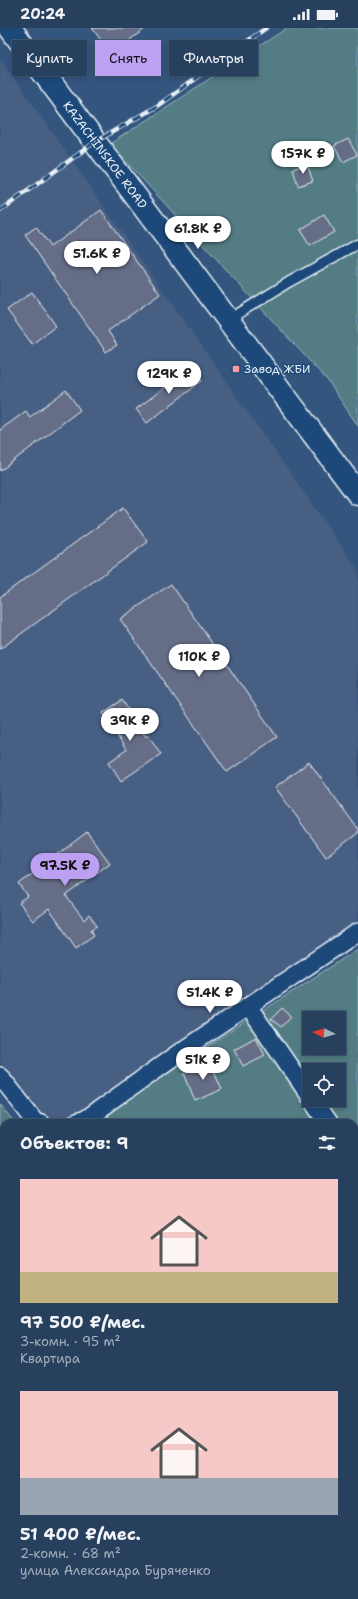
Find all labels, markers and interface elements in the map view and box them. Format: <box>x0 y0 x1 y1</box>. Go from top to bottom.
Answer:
text: 20:24 <box>20 4 65 24</box>
chip: Купить <box>12 40 87 76</box>
chip: Снять <box>95 40 161 76</box>
chip: Фильтры <box>169 40 258 76</box>
street label: KAZACHINSKOE ROAD <box>59 98 151 212</box>
pin: 157K ₽ <box>270 141 336 175</box>
text: 157K ₽ <box>280 145 326 162</box>
pin: 61.8K ₽ <box>161 216 235 250</box>
text: 61.8K ₽ <box>174 220 222 237</box>
pin: 51.6K ₽ <box>60 241 134 275</box>
text: 51.6K ₽ <box>73 245 121 262</box>
pin: 129K ₽ <box>136 361 202 395</box>
place label: Завод ЖБИ <box>244 361 311 377</box>
marker: Завод ЖБИ <box>231 364 241 374</box>
text: 129K ₽ <box>146 365 192 382</box>
pin: 110K ₽ <box>166 644 232 678</box>
text: 110K ₽ <box>178 648 220 665</box>
pin: 39K ₽ <box>102 708 158 742</box>
text: 39K ₽ <box>110 712 150 729</box>
pin: 97.5K ₽ <box>28 853 102 887</box>
text: 97.5K ₽ <box>39 857 91 874</box>
pin: 51.4K ₽ <box>173 980 247 1014</box>
text: 51.4K ₽ <box>186 984 234 1001</box>
north arrow <box>302 1011 346 1055</box>
map controls <box>302 1011 346 1107</box>
pin: 51K ₽ <box>175 1047 231 1081</box>
text: 51K ₽ <box>185 1051 221 1068</box>
button: locate <box>302 1063 346 1107</box>
text: Объектов: 9 <box>20 1132 129 1154</box>
icon: filters <box>316 1132 338 1154</box>
icon: home <box>143 1205 215 1277</box>
text: 97 500 ₽/мес. <box>20 1311 145 1333</box>
text: 3-комн. · 95 m² <box>20 1333 121 1350</box>
text: Квартира <box>20 1350 80 1367</box>
icon: home <box>143 1417 215 1489</box>
text: 51 400 ₽/мес. <box>20 1523 141 1545</box>
text: 2-комн. · 68 m² <box>20 1545 121 1562</box>
text: улица Александра Буряченко <box>20 1562 211 1579</box>

